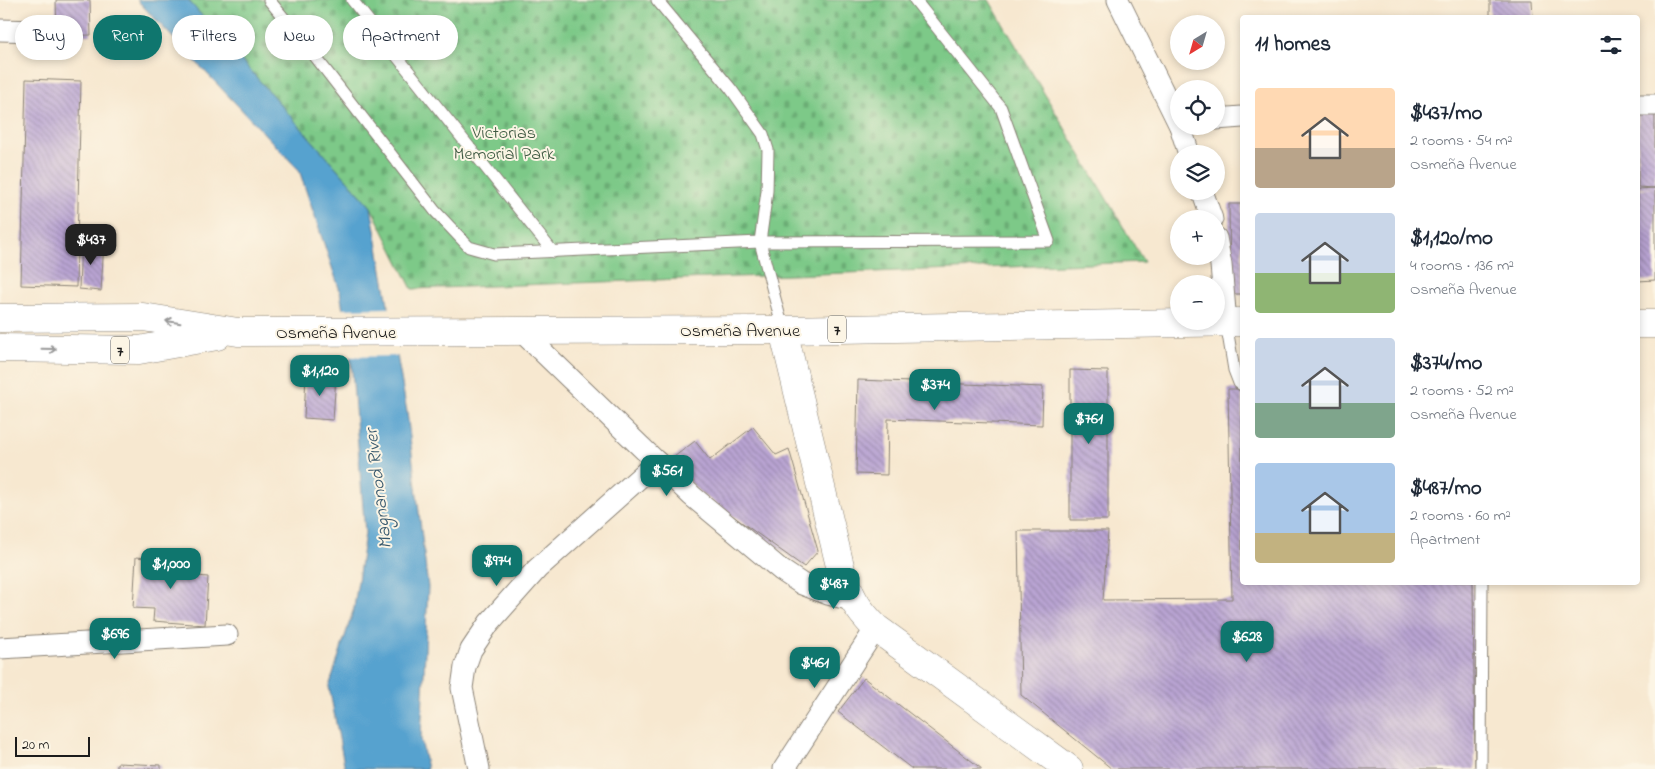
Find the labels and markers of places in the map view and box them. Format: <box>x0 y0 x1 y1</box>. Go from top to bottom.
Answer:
pin: $437 <box>61 224 121 266</box>
pin: $1,120 <box>279 354 361 397</box>
pin: $374 <box>905 368 965 411</box>
pin: $761 <box>1059 402 1119 445</box>
pin: $561 <box>637 454 697 497</box>
pin: $974 <box>467 544 527 587</box>
pin: $1,000 <box>130 548 212 590</box>
pin: $487 <box>804 568 864 610</box>
pin: $696 <box>85 618 145 660</box>
pin: $628 <box>1217 620 1277 663</box>
pin: $461 <box>785 646 845 689</box>

